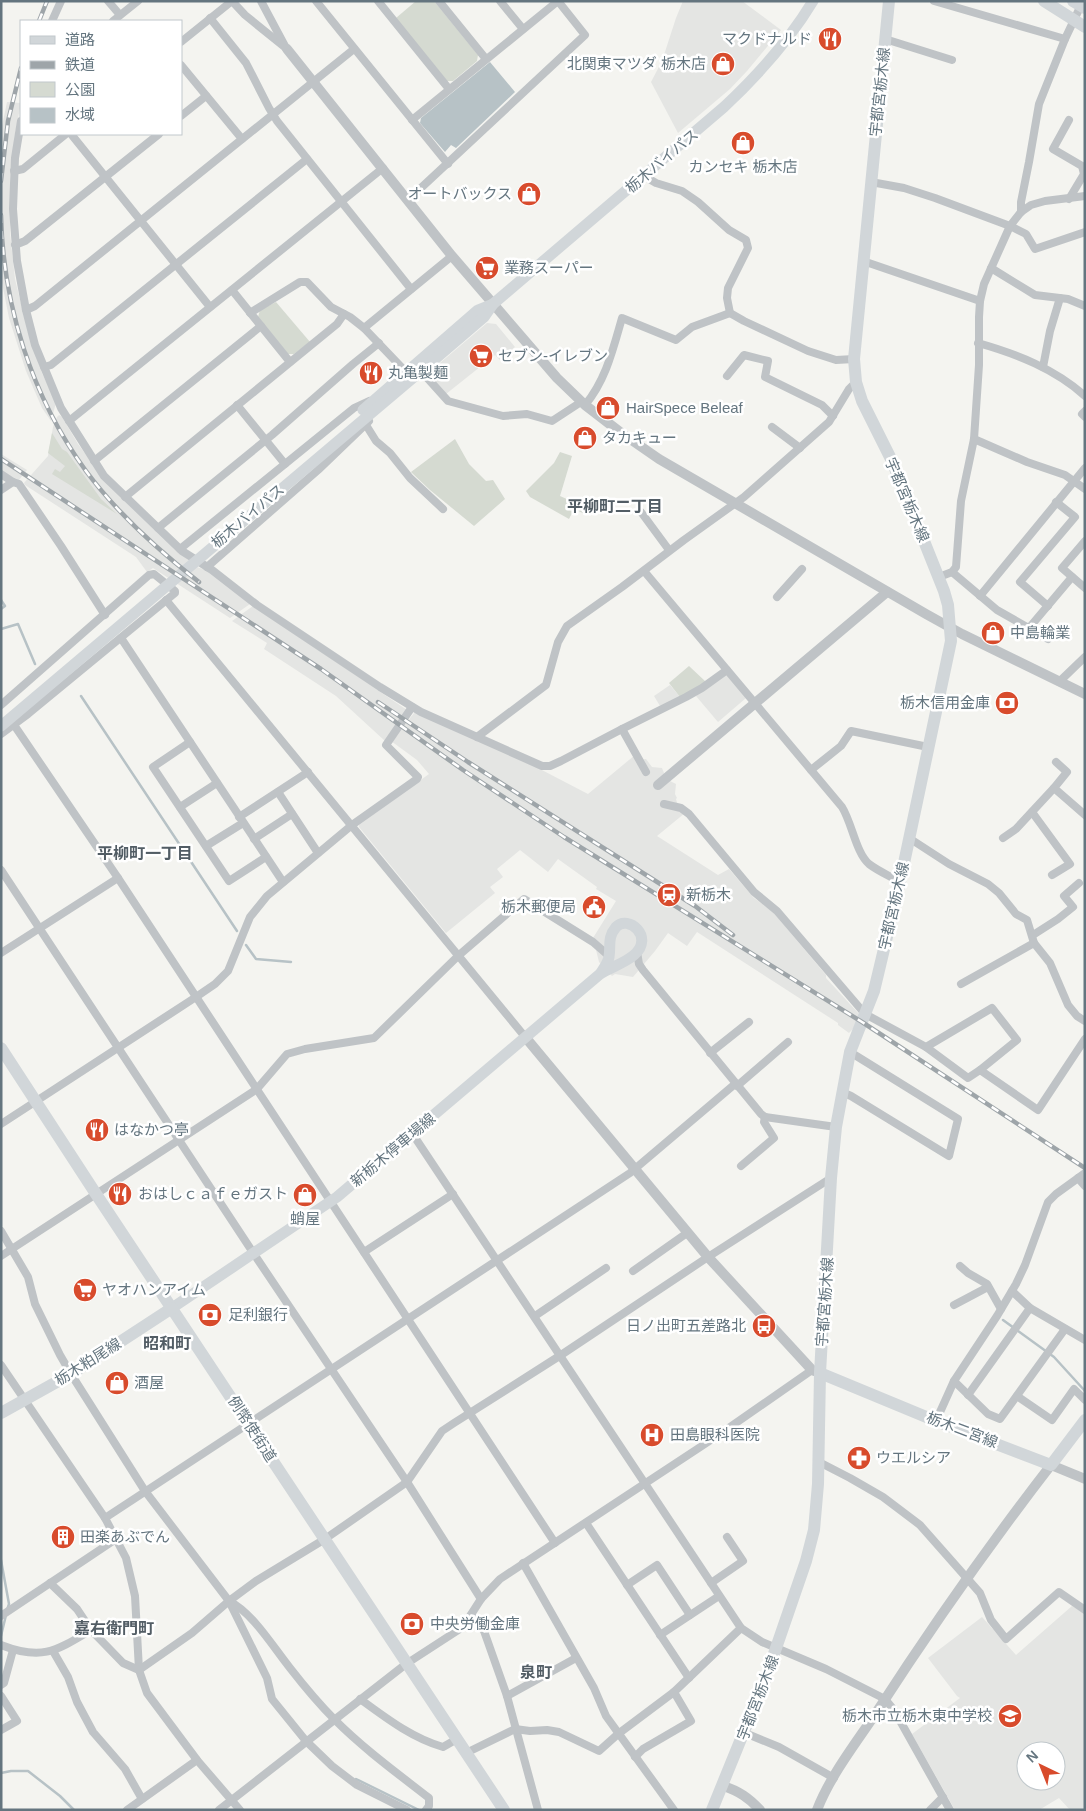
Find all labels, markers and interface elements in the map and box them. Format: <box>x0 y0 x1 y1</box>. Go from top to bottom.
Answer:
legend <box>20 20 182 135</box>
restaurant icon: マクドナルド <box>817 26 843 52</box>
place label: マクドナルド <box>722 30 812 47</box>
text: 道路 <box>65 31 95 48</box>
street label: 宇都宮栃木線 <box>866 46 893 138</box>
shop icon: 北関東マツダ 栃木店 <box>710 51 736 77</box>
place label: 北関東マツダ 栃木店 <box>567 55 706 72</box>
text: 鉄道 <box>65 56 95 73</box>
text: 公園 <box>65 81 95 98</box>
text: 水域 <box>65 106 95 123</box>
street label: 栃木バイパス <box>622 125 702 196</box>
shop icon: カンセキ 栃木店 <box>730 130 756 156</box>
place label: カンセキ 栃木店 <box>688 158 798 175</box>
shop icon: オートバックス <box>516 181 542 207</box>
place label: オートバックス <box>407 185 512 202</box>
supermarket icon: 業務スーパー <box>474 255 500 281</box>
place label: 業務スーパー <box>504 259 594 276</box>
supermarket icon: セブン-イレブン <box>468 343 494 369</box>
place label: セブン-イレブン <box>498 347 608 364</box>
restaurant icon: 丸亀製麺 <box>358 360 384 386</box>
place label: 丸亀製麺 <box>388 364 448 381</box>
shop icon: HairSpece Beleaf <box>595 395 621 421</box>
place label: HairSpece Beleaf <box>626 399 744 416</box>
shop icon: タカキュー <box>572 425 598 451</box>
place label: タカキュー <box>602 429 677 446</box>
street label: 宇都宮栃木線 <box>882 455 933 545</box>
street label: 栃木バイパス <box>208 480 288 551</box>
district label: 平柳町二丁目 <box>567 498 663 515</box>
shop icon: 中島輪業 <box>980 620 1006 646</box>
place label: 中島輪業 <box>1010 624 1070 641</box>
bank icon: 栃木信用金庫 <box>994 690 1020 716</box>
place label: 栃木信用金庫 <box>900 694 990 711</box>
district label: 平柳町一丁目 <box>97 845 193 862</box>
street label: 宇都宮栃木線 <box>875 860 912 952</box>
station icon: 新栃木 <box>656 882 682 908</box>
place label: 新栃木 <box>686 886 731 903</box>
public building icon: 栃木郵便局 <box>581 894 607 920</box>
place label: 栃木郵便局 <box>501 898 576 915</box>
street label: 新栃木停車場線 <box>347 1109 438 1190</box>
restaurant icon: はなかつ亭 <box>84 1117 110 1143</box>
place label: はなかつ亭 <box>114 1121 189 1138</box>
restaurant icon: おはしｃａｆｅガスト <box>107 1181 133 1207</box>
shop icon: 蛸屋 <box>292 1182 318 1208</box>
place label: おはしｃａｆｅガスト <box>138 1185 288 1202</box>
place label: 蛸屋 <box>290 1210 320 1227</box>
street label: 宇都宮栃木線 <box>813 1256 836 1347</box>
supermarket icon: ヤオハンアイム <box>72 1277 98 1303</box>
place label: ヤオハンアイム <box>102 1281 206 1298</box>
bank icon: 足利銀行 <box>197 1302 223 1328</box>
place label: 足利銀行 <box>228 1306 288 1323</box>
bus stop icon: 日ノ出町五差路北 <box>751 1313 777 1339</box>
place label: 日ノ出町五差路北 <box>626 1317 746 1334</box>
street label: 栃木粕尾線 <box>51 1334 124 1389</box>
district label: 昭和町 <box>143 1335 191 1352</box>
shop icon: 酒屋 <box>104 1370 130 1396</box>
place label: 酒屋 <box>134 1374 164 1391</box>
street label: 例幣使街道 <box>225 1393 280 1465</box>
street label: 栃木二宮線 <box>924 1408 1000 1451</box>
hospital icon: 田島眼科医院 <box>639 1422 665 1448</box>
place label: 田島眼科医院 <box>670 1426 760 1443</box>
pharmacy icon: ウエルシア <box>846 1445 872 1471</box>
place label: ウエルシア <box>876 1449 951 1466</box>
building icon: 田楽あぶでん <box>50 1524 76 1550</box>
place label: 田楽あぶでん <box>80 1528 170 1545</box>
bank icon: 中央労働金庫 <box>399 1611 425 1637</box>
place label: 中央労働金庫 <box>430 1615 520 1632</box>
district label: 嘉右衛門町 <box>74 1620 154 1637</box>
street label: 宇都宮栃木線 <box>733 1653 782 1743</box>
district label: 泉町 <box>520 1664 552 1681</box>
school or university icon: 栃木市立栃木東中学校 <box>997 1703 1023 1729</box>
place label: 栃木市立栃木東中学校 <box>842 1707 992 1724</box>
north arrow <box>1016 1741 1066 1791</box>
text: N <box>1023 1747 1041 1766</box>

